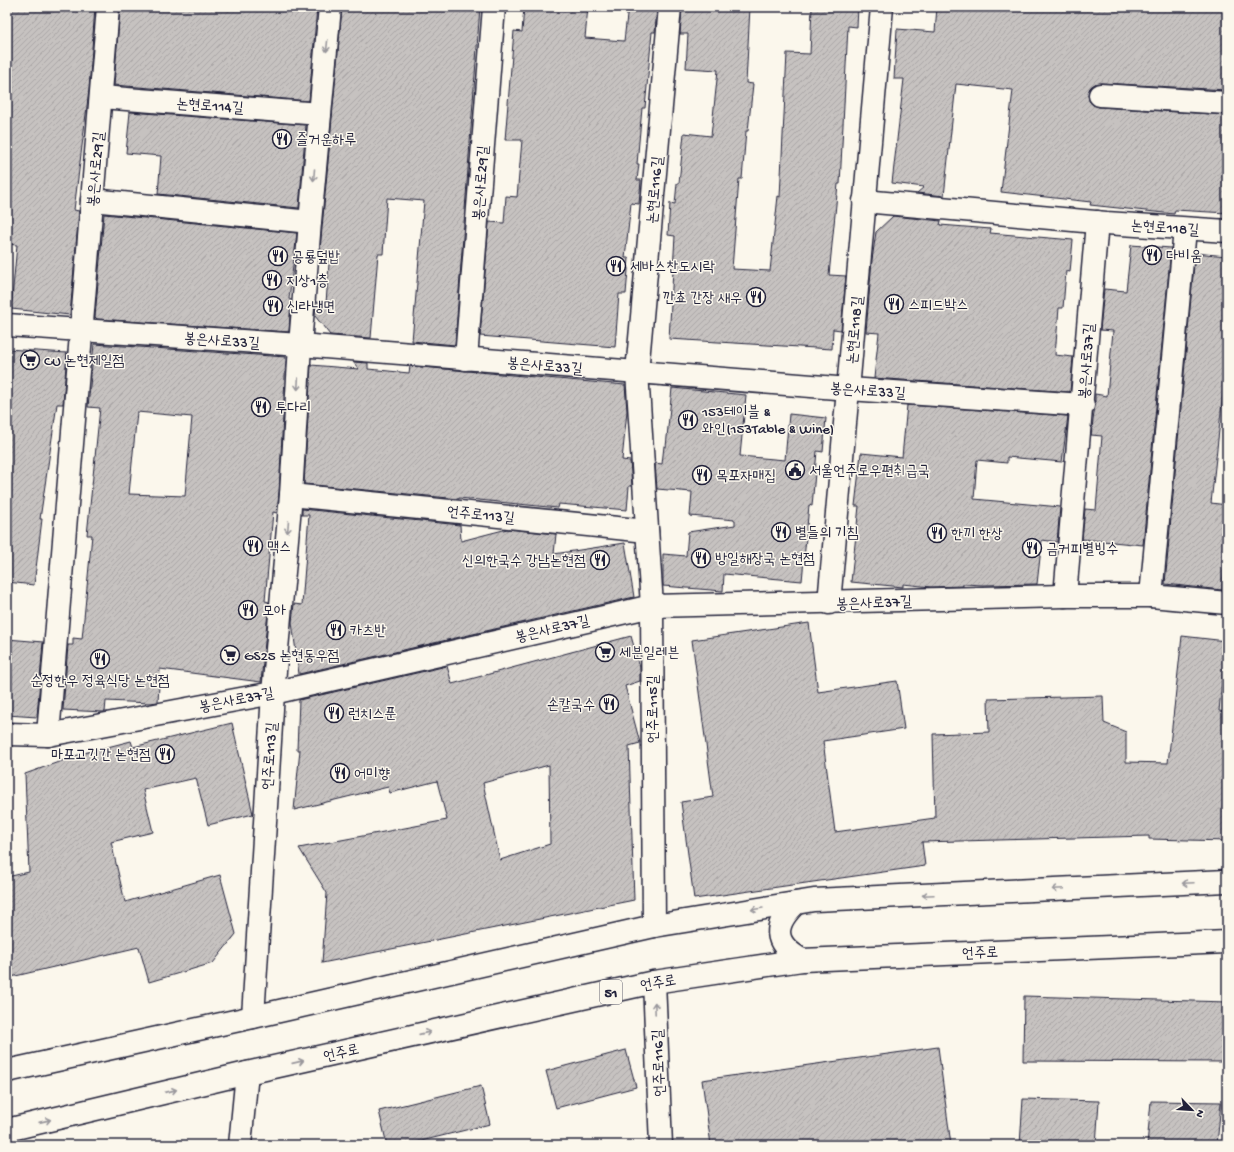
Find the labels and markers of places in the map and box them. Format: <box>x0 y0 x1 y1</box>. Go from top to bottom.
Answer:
restaurant icon: 즐거운하루 <box>271 128 293 150</box>
place label: 즐거운하루 <box>296 132 356 150</box>
restaurant icon: 다비움 <box>1141 244 1163 266</box>
restaurant icon: 공룡덮밥 <box>267 245 289 267</box>
place label: 다비움 <box>1166 248 1202 266</box>
place label: 공룡덮밥 <box>292 249 340 267</box>
restaurant icon: 세바스찬도시락 <box>605 255 627 277</box>
place label: 세바스찬도시락 <box>630 259 715 277</box>
restaurant icon: 지상1층 <box>261 269 283 291</box>
place label: 지상1층 <box>286 273 328 291</box>
restaurant icon: 깐쵸 간장 새우 <box>745 286 767 308</box>
place label: 깐쵸 간장 새우 <box>662 290 742 308</box>
restaurant icon: 스피드박스 <box>883 293 905 315</box>
restaurant icon: 신라냉면 <box>262 295 284 317</box>
place label: 스피드박스 <box>908 297 968 315</box>
place label: 신라냉면 <box>287 299 335 317</box>
supermarket icon: CU 논현제일점 <box>19 349 41 371</box>
place label: CU 논현제일점 <box>44 353 125 371</box>
restaurant icon: 투다리 <box>250 396 272 418</box>
place label: 투다리 <box>275 400 311 418</box>
place label: 153테이블 & 와인(153Table & Wine) <box>701 404 834 439</box>
restaurant icon: 153테이블 & 와인(153Table & Wine) <box>677 409 699 431</box>
public building icon: 서울언주로우편취급국 <box>784 459 806 481</box>
place label: 서울언주로우편취급국 <box>809 463 930 481</box>
restaurant icon: 목포자매집 <box>691 464 713 486</box>
place label: 목포자매집 <box>716 468 776 486</box>
restaurant icon: 별들의 기침 <box>770 521 792 543</box>
restaurant icon: 한끼 한상 <box>926 522 948 544</box>
place label: 별들의 기침 <box>795 525 859 543</box>
place label: 한끼 한상 <box>951 526 1003 544</box>
restaurant icon: 맥스 <box>242 535 264 557</box>
restaurant icon: 금커피별빙수 <box>1021 537 1043 559</box>
place label: 맥스 <box>267 539 291 557</box>
place label: 금커피별빙수 <box>1046 541 1118 559</box>
restaurant icon: 방일해장국 논현점 <box>690 547 712 569</box>
restaurant icon: 신의한국수 강남논현점 <box>589 549 611 571</box>
place label: 방일해장국 논현점 <box>715 551 815 569</box>
place label: 신의한국수 강남논현점 <box>462 553 586 571</box>
restaurant icon: 모아 <box>237 599 259 621</box>
place label: 모아 <box>262 603 286 621</box>
restaurant icon: 카츠반 <box>325 619 347 641</box>
place label: 카츠반 <box>350 623 386 641</box>
supermarket icon: 세븐일레븐 <box>594 641 616 663</box>
supermarket icon: GS25 논현동우점 <box>219 644 241 666</box>
place label: 세븐일레븐 <box>619 645 679 663</box>
restaurant icon: 순정한우 정육식당 논현점 <box>89 648 111 670</box>
place label: GS25 논현동우점 <box>244 648 340 666</box>
place label: 순정한우 정육식당 논현점 <box>30 673 170 691</box>
restaurant icon: 손칼국수 <box>598 693 620 715</box>
place label: 손칼국수 <box>547 697 595 715</box>
restaurant icon: 런치스푼 <box>323 702 345 724</box>
place label: 런치스푼 <box>348 706 396 724</box>
restaurant icon: 마포고깃간 논현점 <box>154 743 176 765</box>
place label: 마포고깃간 논현점 <box>51 747 151 765</box>
restaurant icon: 어미향 <box>329 762 351 784</box>
place label: 어미향 <box>354 766 390 784</box>

